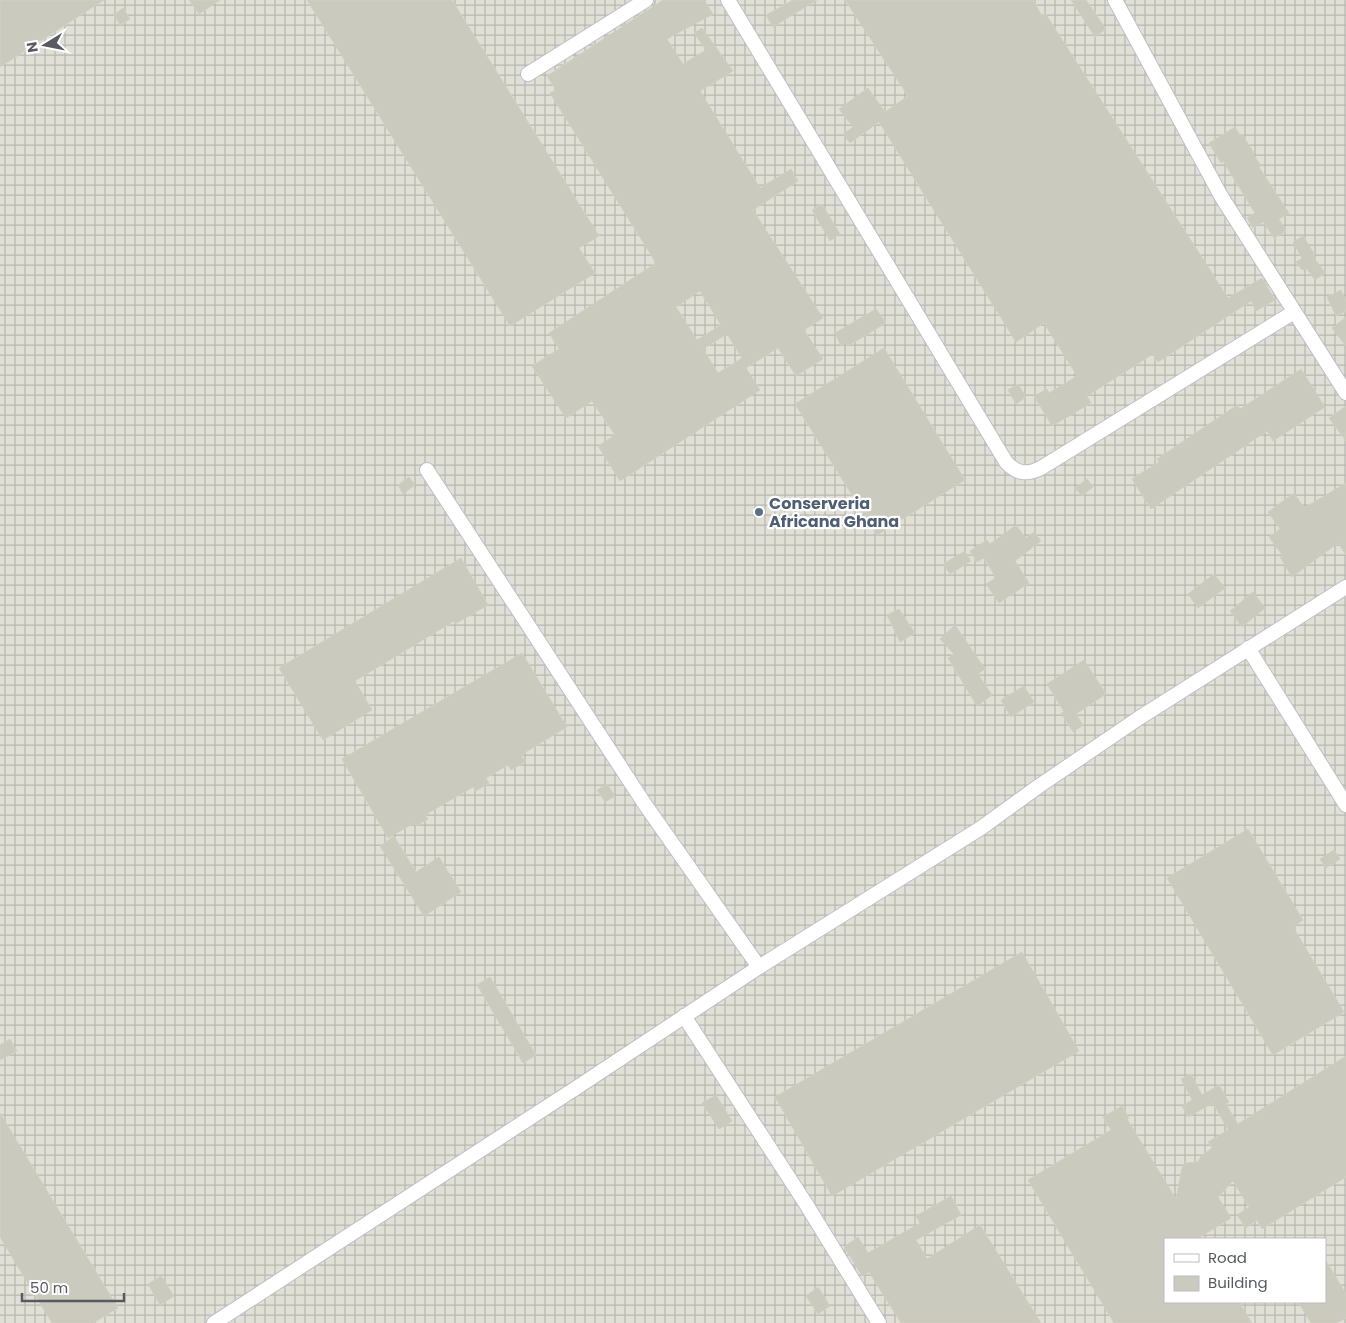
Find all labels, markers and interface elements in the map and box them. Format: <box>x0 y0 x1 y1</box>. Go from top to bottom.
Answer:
north arrow <box>20 20 70 70</box>
text: N <box>21 40 43 54</box>
place label: Conserveria Africana Ghana <box>769 492 899 533</box>
marker: Conserveria Africana Ghana <box>753 506 765 518</box>
legend <box>1164 1238 1326 1303</box>
text: Road <box>1208 1247 1247 1268</box>
scale bar <box>22 1270 125 1302</box>
text: Building <box>1208 1272 1268 1293</box>
text: 50 m <box>30 1277 68 1298</box>

